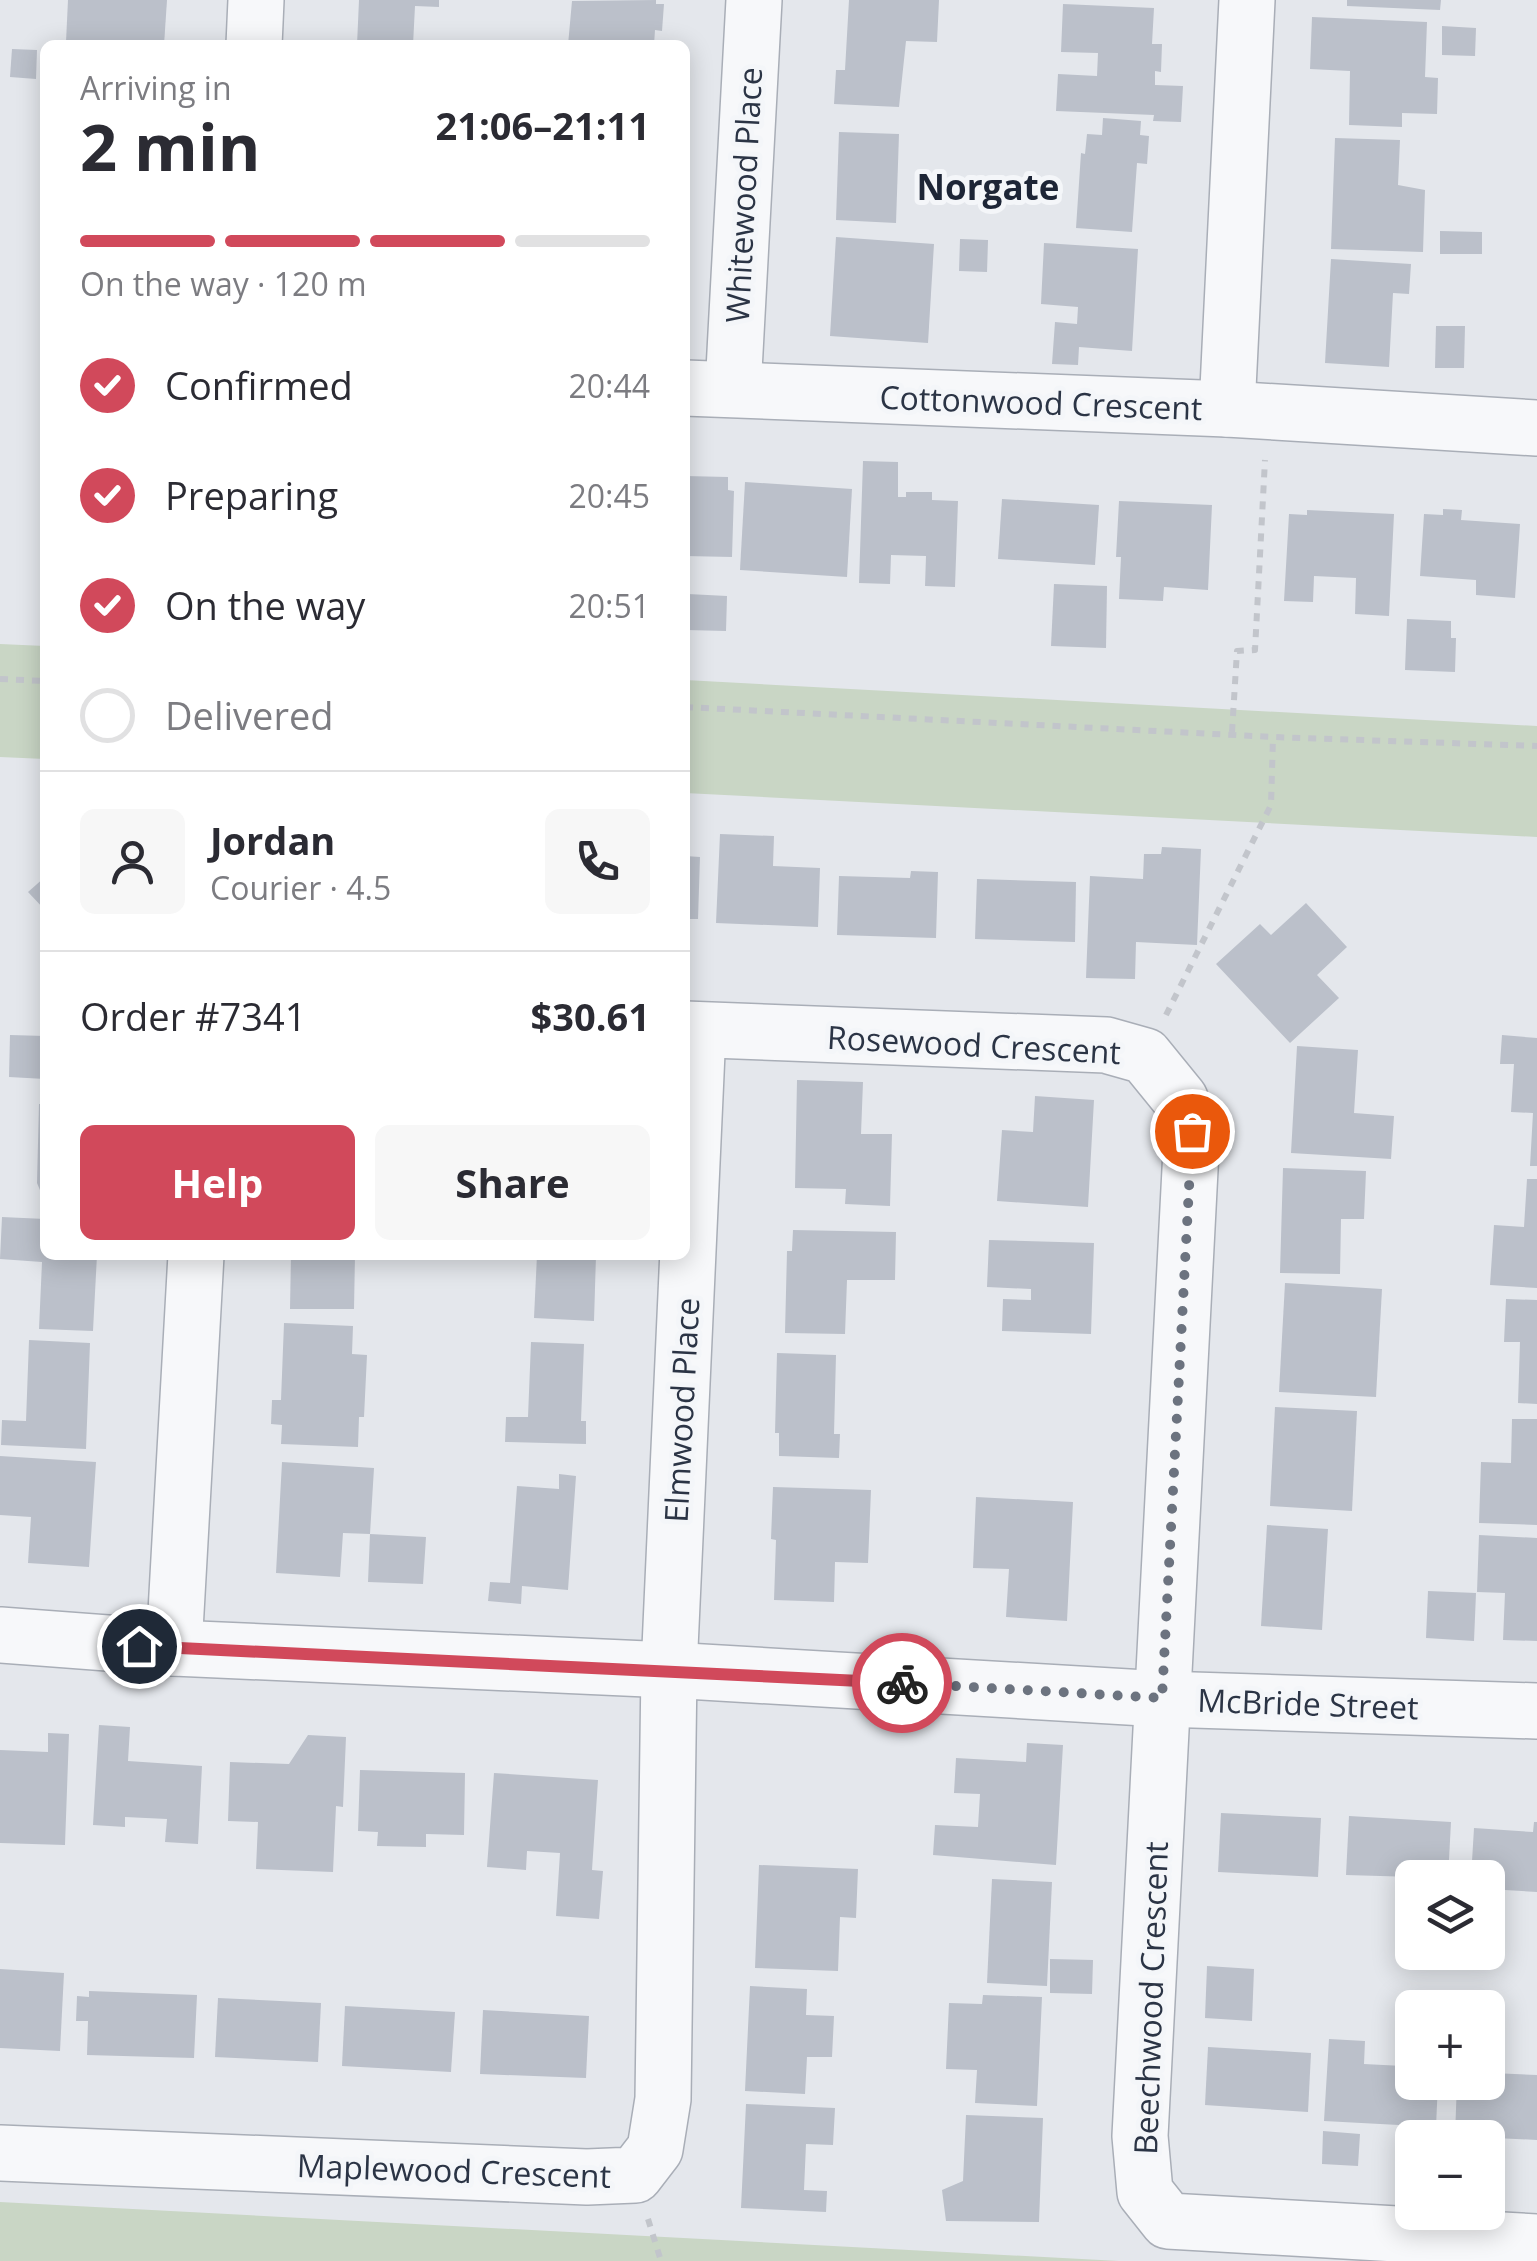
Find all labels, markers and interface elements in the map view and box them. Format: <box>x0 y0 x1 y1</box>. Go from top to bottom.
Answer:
text: Arriving in <box>80 66 232 109</box>
street label: Whitewood Place <box>715 66 771 324</box>
text: 21:06–21:11 <box>436 99 650 151</box>
text: 2 min <box>80 102 260 190</box>
district label: Norgate <box>917 163 1059 210</box>
text: On the way · 120 m <box>80 262 367 305</box>
icon: check <box>80 358 135 413</box>
text: Confirmed <box>165 359 353 411</box>
text: 20:44 <box>568 364 650 407</box>
street label: Cottonwood Crescent <box>879 375 1203 429</box>
icon: check <box>80 468 135 523</box>
text: Preparing <box>165 469 338 521</box>
text: 20:45 <box>568 474 650 517</box>
icon: check <box>80 578 135 633</box>
text: On the way <box>165 579 365 631</box>
text: 20:51 <box>568 584 650 627</box>
text: Delivered <box>165 689 334 741</box>
button: person <box>80 809 185 914</box>
button: phone <box>545 809 650 914</box>
text: Jordan <box>210 814 335 866</box>
text: Courier · 4.5 <box>210 866 391 909</box>
text: Order #7341 <box>80 990 307 1042</box>
text: $30.61 <box>531 990 650 1042</box>
street label: Rosewood Crescent <box>826 1015 1122 1073</box>
pin <box>1150 1089 1235 1174</box>
icon: bag <box>1165 1104 1220 1159</box>
button: Help <box>80 1125 355 1240</box>
button: Share <box>375 1125 650 1240</box>
street label: Elmwood Place <box>654 1296 708 1524</box>
pin <box>97 1604 182 1689</box>
icon: home <box>112 1619 167 1674</box>
courier <box>852 1633 952 1733</box>
icon: bike <box>875 1656 930 1711</box>
street label: McBride Street <box>1197 1678 1419 1728</box>
street label: Beechwood Crescent <box>1123 1841 1177 2155</box>
map controls <box>1395 1860 1505 2230</box>
button: layers <box>1395 1860 1505 1970</box>
button: + <box>1395 1990 1505 2100</box>
button: − <box>1395 2120 1505 2230</box>
street label: Maplewood Crescent <box>296 2143 612 2197</box>

